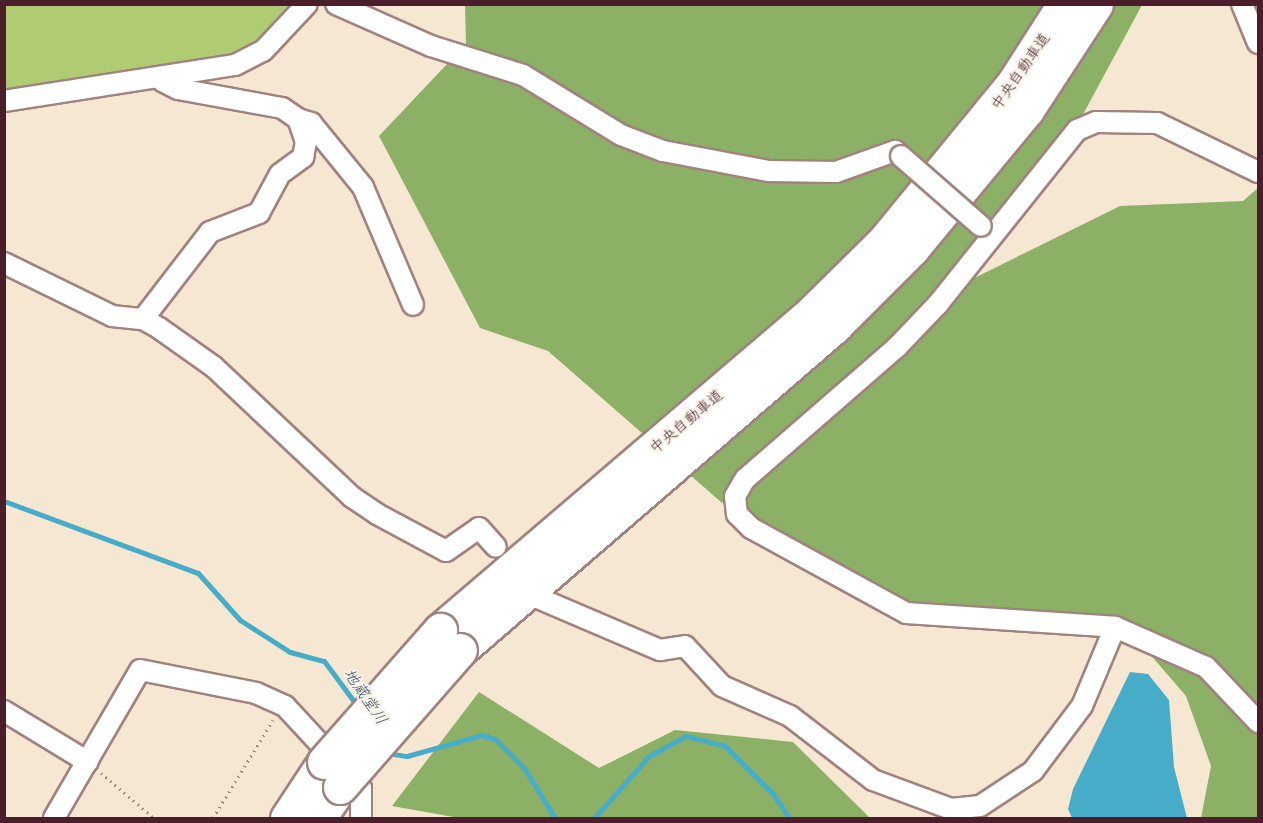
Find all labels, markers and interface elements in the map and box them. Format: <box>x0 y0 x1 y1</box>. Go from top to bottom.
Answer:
street label: 中央自動車道 <box>987 29 1053 113</box>
street label: 中央自動車道 <box>646 385 726 457</box>
water label: 地蔵堂川 <box>340 664 392 728</box>

